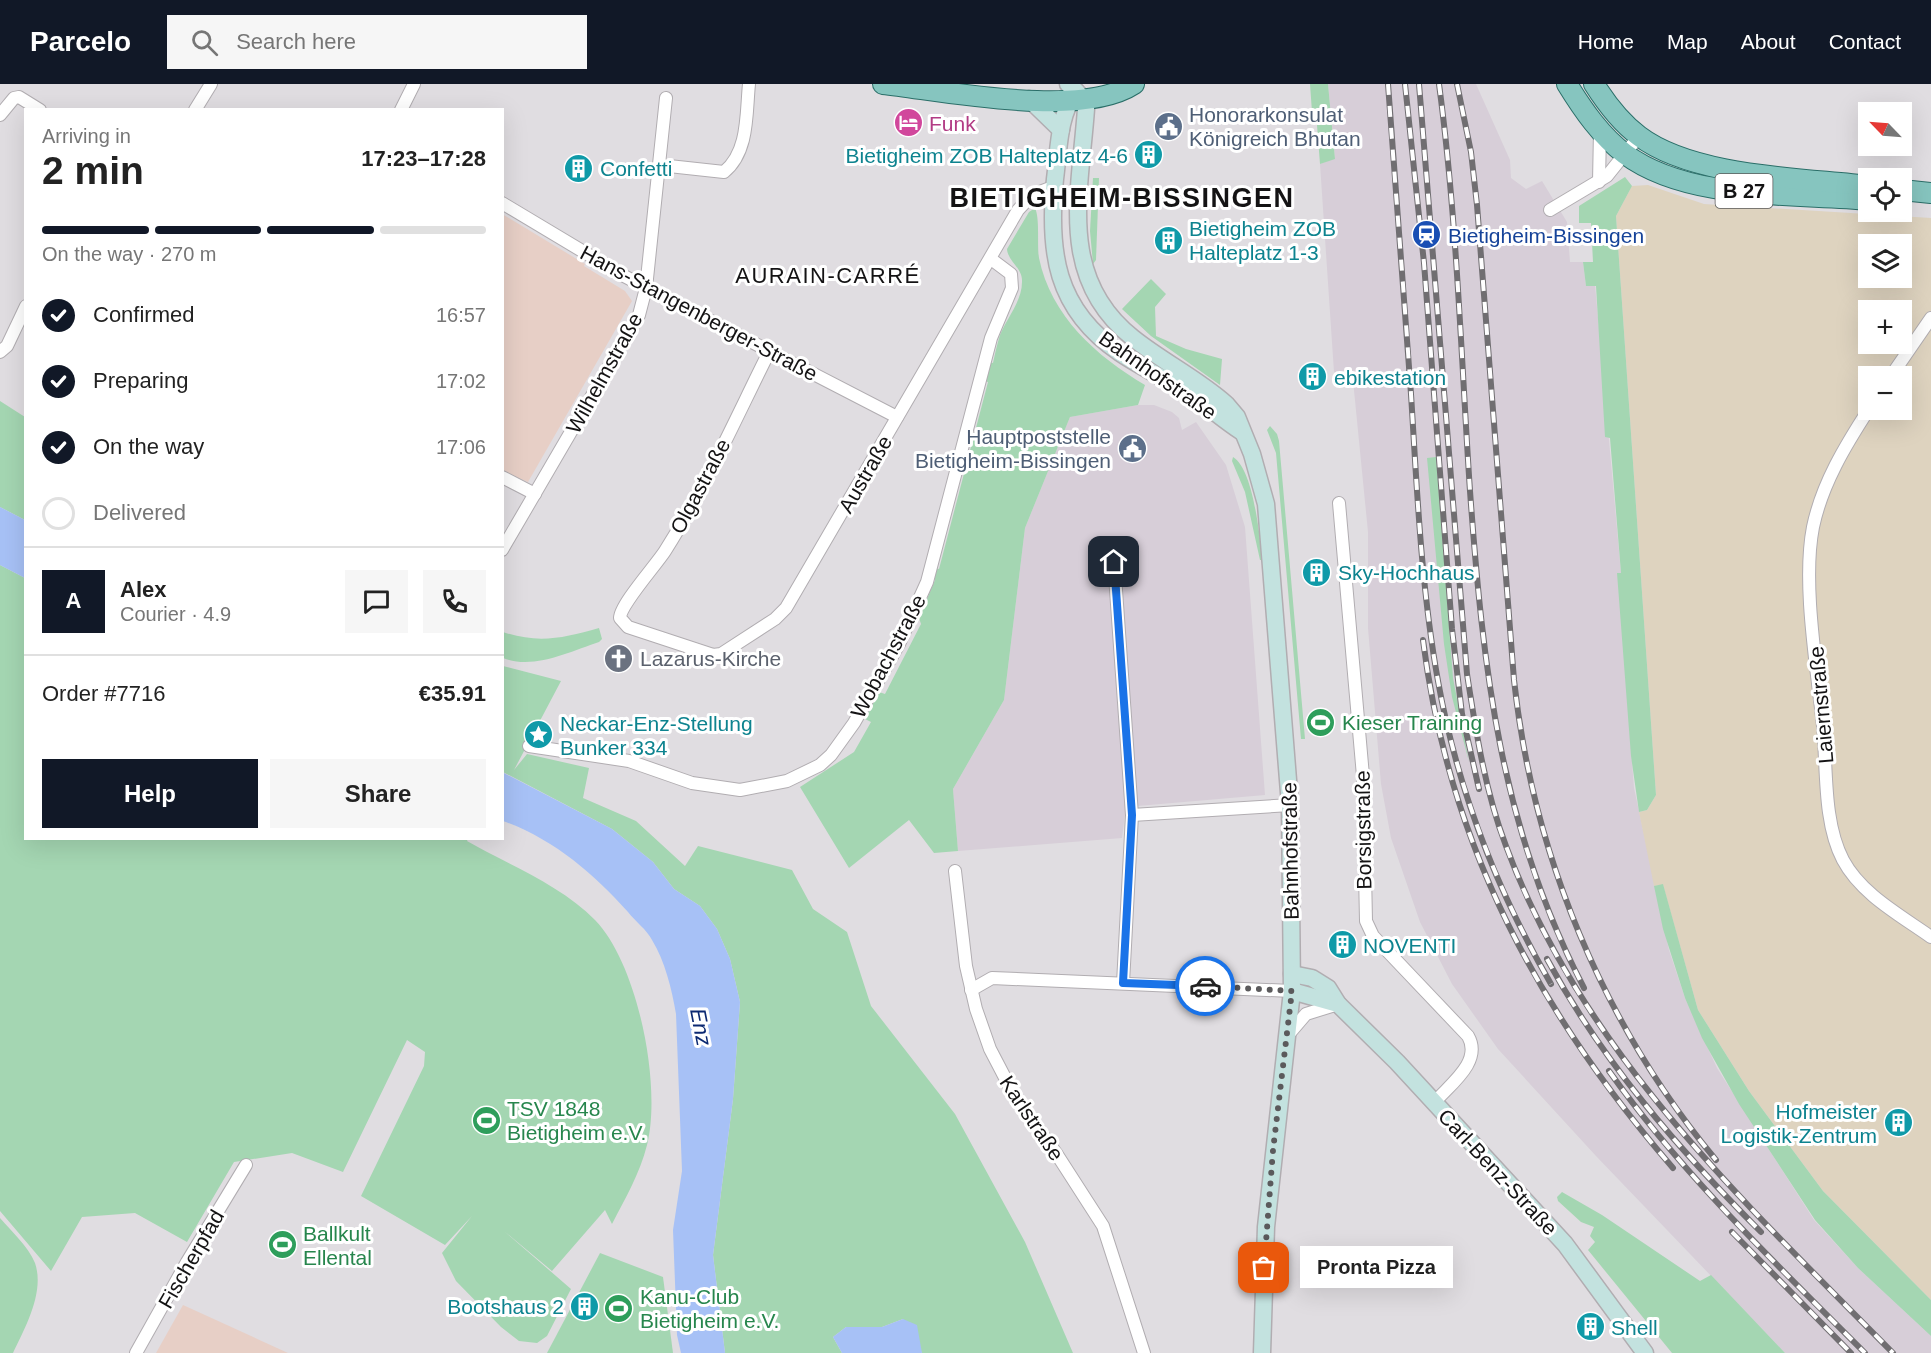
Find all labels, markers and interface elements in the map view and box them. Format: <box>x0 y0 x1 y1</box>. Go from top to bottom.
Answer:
search box <box>167 15 587 69</box>
text: Parcelo <box>30 26 131 57</box>
icon: search <box>188 26 221 59</box>
text: Search here <box>236 29 356 54</box>
text: Home <box>1578 30 1634 53</box>
text: Map <box>1667 30 1708 53</box>
text: About <box>1741 30 1796 53</box>
text: Contact <box>1829 30 1901 53</box>
north arrow <box>1858 102 1912 156</box>
map controls <box>1858 102 1912 420</box>
place label: Honorarkonsulat Königreich Bhutan <box>1189 103 1361 150</box>
hotel icon: Funk <box>892 107 924 139</box>
public building icon: Honorarkonsulat Königreich Bhutan <box>1152 110 1184 142</box>
place label: Funk <box>929 112 976 135</box>
text: Arriving in <box>42 125 131 147</box>
building icon: Bietigheim ZOB Halteplatz 4-6 <box>1133 139 1165 171</box>
place label: Bietigheim ZOB Halteplatz 4-6 <box>846 144 1128 167</box>
text: 17:23–17:28 <box>361 146 486 171</box>
text: 2 min <box>42 149 144 192</box>
building icon: Confetti <box>563 152 595 184</box>
place label: Confetti <box>600 157 672 180</box>
button: locate <box>1858 168 1912 222</box>
road number: B 27 <box>1716 174 1772 208</box>
district label: BIETIGHEIM-BISSINGEN <box>949 183 1295 213</box>
place label: Bietigheim ZOB Halteplatz 1-3 <box>1189 217 1336 264</box>
station icon: Bietigheim-Bissingen <box>1411 219 1443 251</box>
building icon: Bietigheim ZOB Halteplatz 1-3 <box>1152 224 1184 256</box>
place label: Bietigheim-Bissingen <box>1448 224 1644 247</box>
button: layers <box>1858 234 1912 288</box>
street label: Hans-Stangenberger-Straße <box>577 241 821 385</box>
text: On the way · 270 m <box>42 243 217 265</box>
district label: AURAIN-CARRÉ <box>735 263 921 288</box>
icon: check <box>42 299 75 332</box>
button: + <box>1858 300 1912 354</box>
text: Confirmed <box>93 302 194 327</box>
text: 16:57 <box>436 304 486 326</box>
street label: Wilhelmstraße <box>561 309 647 437</box>
street label: Bahnhofstraße <box>1095 326 1221 424</box>
building icon: ebikestation <box>1297 361 1329 393</box>
icon: check <box>42 365 75 398</box>
place label: ebikestation <box>1334 366 1446 389</box>
button: − <box>1858 366 1912 420</box>
text: Preparing <box>93 368 188 393</box>
text: 17:02 <box>436 370 486 392</box>
place label: Hauptpoststelle Bietigheim-Bissingen <box>915 425 1111 472</box>
icon: check <box>42 431 75 464</box>
street label: Austraße <box>834 431 896 517</box>
public building icon: Hauptpoststelle Bietigheim-Bissingen <box>1116 432 1148 464</box>
text: On the way <box>93 434 204 459</box>
street label: Olgastraße <box>665 435 735 537</box>
text: 17:06 <box>436 436 486 458</box>
text: Delivered <box>93 500 186 525</box>
pin <box>1088 536 1139 587</box>
icon: home <box>1097 545 1130 578</box>
building icon: Sky-Hochhaus <box>1301 556 1333 588</box>
place label: Sky-Hochhaus <box>1338 561 1475 584</box>
button: chat <box>345 570 408 633</box>
button: phone <box>423 570 486 633</box>
text: Alex <box>120 577 166 602</box>
text: A <box>66 588 81 613</box>
street label: Wobachstraße <box>846 590 930 722</box>
text: Courier · 4.9 <box>120 603 231 625</box>
church icon: Lazarus-Kirche <box>603 642 635 674</box>
street label: Laiernstraße <box>1804 645 1838 765</box>
place label: Lazarus-Kirche <box>640 647 781 670</box>
text: Order #7716 <box>42 681 166 706</box>
text: €35.91 <box>419 681 486 706</box>
sports icon: Kieser Training <box>1305 706 1337 738</box>
place label: Kieser Training <box>1342 711 1482 734</box>
place label: Neckar-Enz-Stellung Bunker 334 <box>560 712 753 759</box>
place icon: Neckar-Enz-Stellung Bunker 334 <box>523 719 555 751</box>
button: Help <box>42 759 258 828</box>
button: Share <box>270 759 486 828</box>
street label: Borsigstraße <box>1350 770 1376 890</box>
street label: Bahnhofstraße <box>1277 782 1303 920</box>
building icon: NOVENTI <box>1326 929 1358 961</box>
place label: NOVENTI <box>1363 934 1456 957</box>
courier <box>1175 956 1235 1016</box>
icon: car <box>1189 970 1222 1003</box>
water label: Enz <box>685 1006 717 1048</box>
street label: Karlstraße <box>995 1071 1069 1165</box>
place label: TSV 1848 Bietigheim e.V. <box>507 1097 646 1144</box>
place label: Hofmeister Logistik-Zentrum <box>1721 1100 1877 1147</box>
sports icon: TSV 1848 Bietigheim e.V. <box>470 1104 502 1136</box>
street label: Carl-Benz-Straße <box>1434 1104 1562 1240</box>
building icon: Hofmeister Logistik-Zentrum <box>1882 1107 1914 1139</box>
street label: Fischerpfad <box>154 1206 228 1312</box>
place label: Ballkult Ellental <box>303 1222 372 1269</box>
sports icon: Ballkult Ellental <box>266 1229 298 1261</box>
pin <box>1238 1242 1289 1293</box>
callout: Pronta Pizza <box>1300 1247 1453 1289</box>
icon: bag <box>1247 1251 1280 1284</box>
text: Pronta Pizza <box>1317 1256 1436 1278</box>
place label: Kanu-Club Bietigheim e.V. <box>640 1285 779 1332</box>
building icon: Bootshaus 2 <box>569 1290 601 1322</box>
sports icon: Kanu-Club Bietigheim e.V. <box>603 1292 635 1324</box>
place label: Bootshaus 2 <box>447 1295 564 1318</box>
building icon: Shell <box>1574 1311 1606 1343</box>
place label: Shell <box>1611 1316 1658 1339</box>

